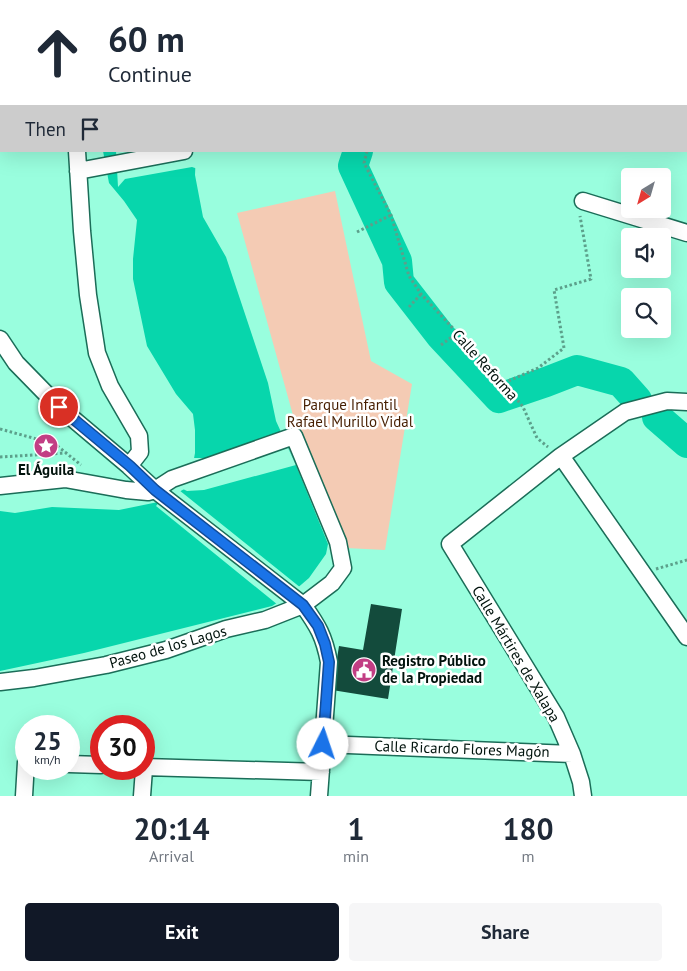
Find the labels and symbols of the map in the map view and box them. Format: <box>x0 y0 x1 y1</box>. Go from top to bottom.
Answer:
north arrow <box>621 168 671 218</box>
street label: Calle Reforma <box>448 325 522 404</box>
pin <box>38 386 80 428</box>
park label: Parque Infantil Rafael Murillo Vidal <box>287 395 414 431</box>
place icon: El Águila <box>33 433 59 459</box>
place label: El Águila <box>18 460 74 479</box>
street label: Calle Mártires de Xalapa <box>468 582 565 726</box>
street label: Paseo de los Lagos <box>107 621 229 672</box>
place label: Registro Público de la Propiedad <box>382 651 486 687</box>
public building icon: Registro Público de la Propiedad <box>351 657 377 683</box>
speed limit sign: 30 <box>90 715 155 780</box>
position arrow <box>296 717 348 769</box>
street label: Calle Ricardo Flores Magón <box>374 736 550 761</box>

